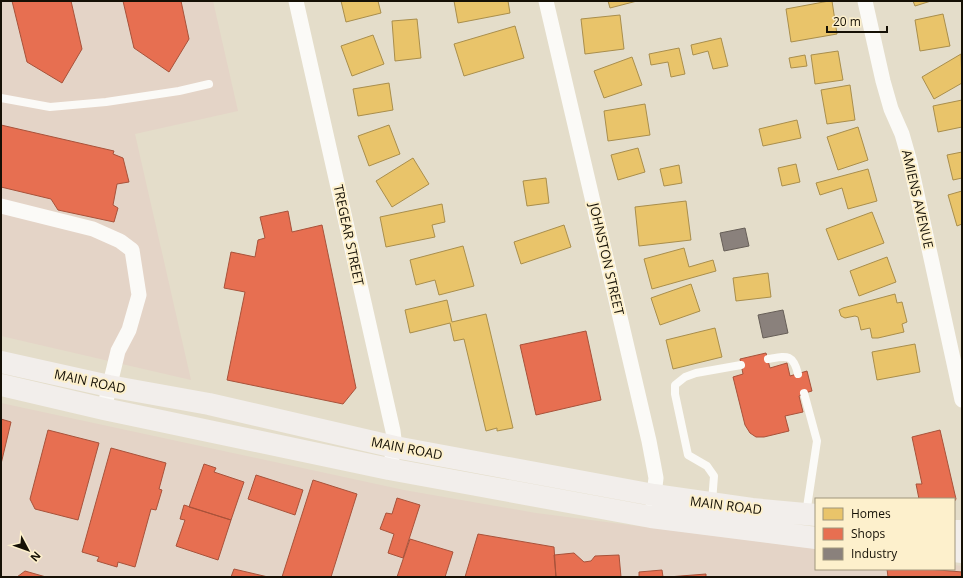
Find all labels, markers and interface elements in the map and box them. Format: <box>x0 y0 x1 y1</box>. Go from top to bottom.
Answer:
scale bar <box>827 8 887 34</box>
text: 20 m <box>833 13 861 30</box>
street label: AMIENS AVENUE <box>898 148 938 250</box>
street label: TREGEAR STREET <box>330 183 369 288</box>
street label: JOHNSTON STREET <box>585 199 629 318</box>
street label: MAIN ROAD <box>53 365 127 397</box>
street label: MAIN ROAD <box>370 432 444 464</box>
street label: MAIN ROAD <box>689 492 763 518</box>
legend <box>815 498 955 570</box>
text: Homes <box>851 505 891 522</box>
text: Shops <box>851 525 886 542</box>
north arrow <box>8 530 48 570</box>
text: Industry <box>851 545 898 562</box>
text: N <box>27 549 45 565</box>

